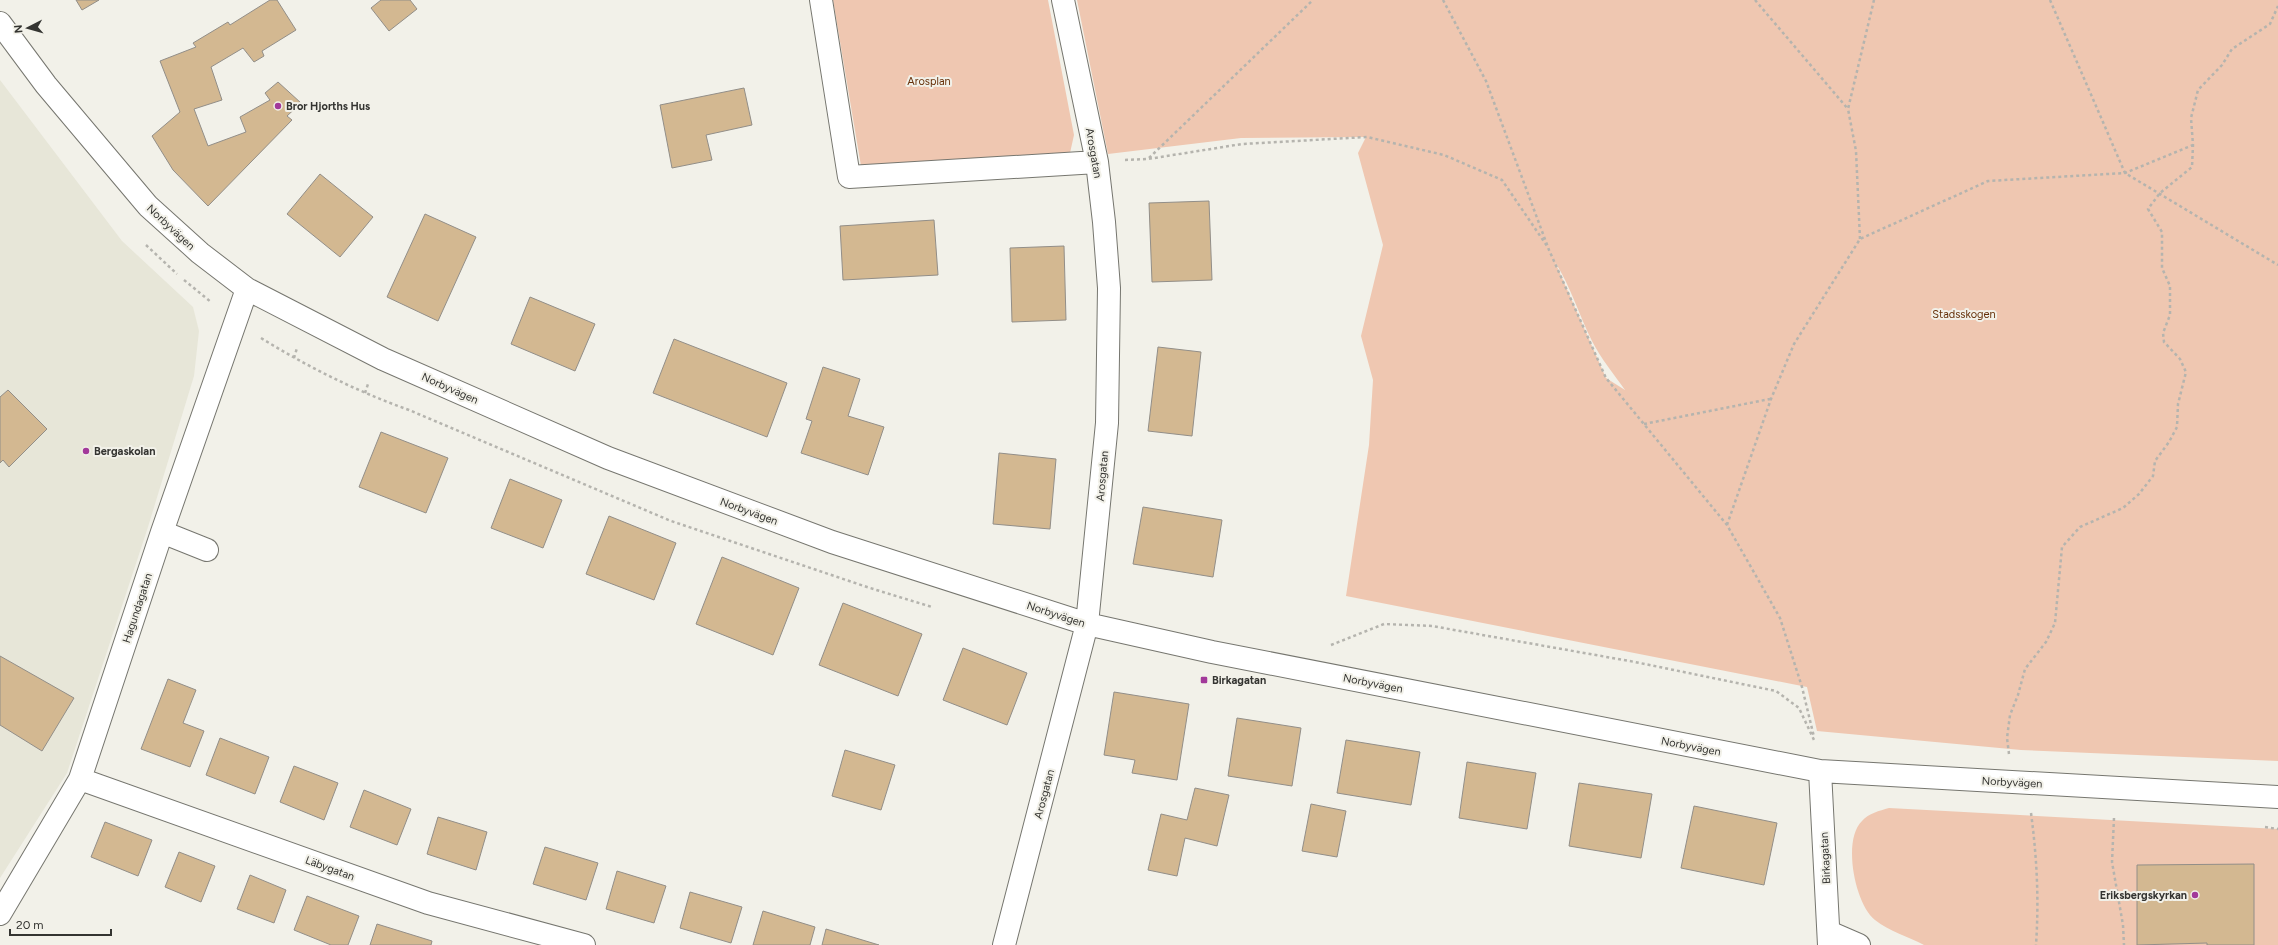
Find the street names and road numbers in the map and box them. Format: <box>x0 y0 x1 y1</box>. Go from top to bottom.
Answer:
street label: Arosgatan <box>1083 127 1104 179</box>
street label: Norbyvägen <box>144 202 197 253</box>
street label: Norbyvägen <box>419 370 480 407</box>
street label: Arosgatan <box>1094 450 1111 502</box>
street label: Norbyvägen <box>718 495 780 528</box>
street label: Hagundagatan <box>120 572 155 645</box>
street label: Norbyvägen <box>1025 599 1087 630</box>
street label: Norbyvägen <box>1342 671 1404 696</box>
street label: Norbyvägen <box>1660 734 1722 759</box>
street label: Arosgatan <box>1032 768 1057 820</box>
street label: Norbyvägen <box>1981 774 2043 791</box>
street label: Birkagatan <box>1818 832 1833 884</box>
street label: Läbygatan <box>304 854 356 883</box>

